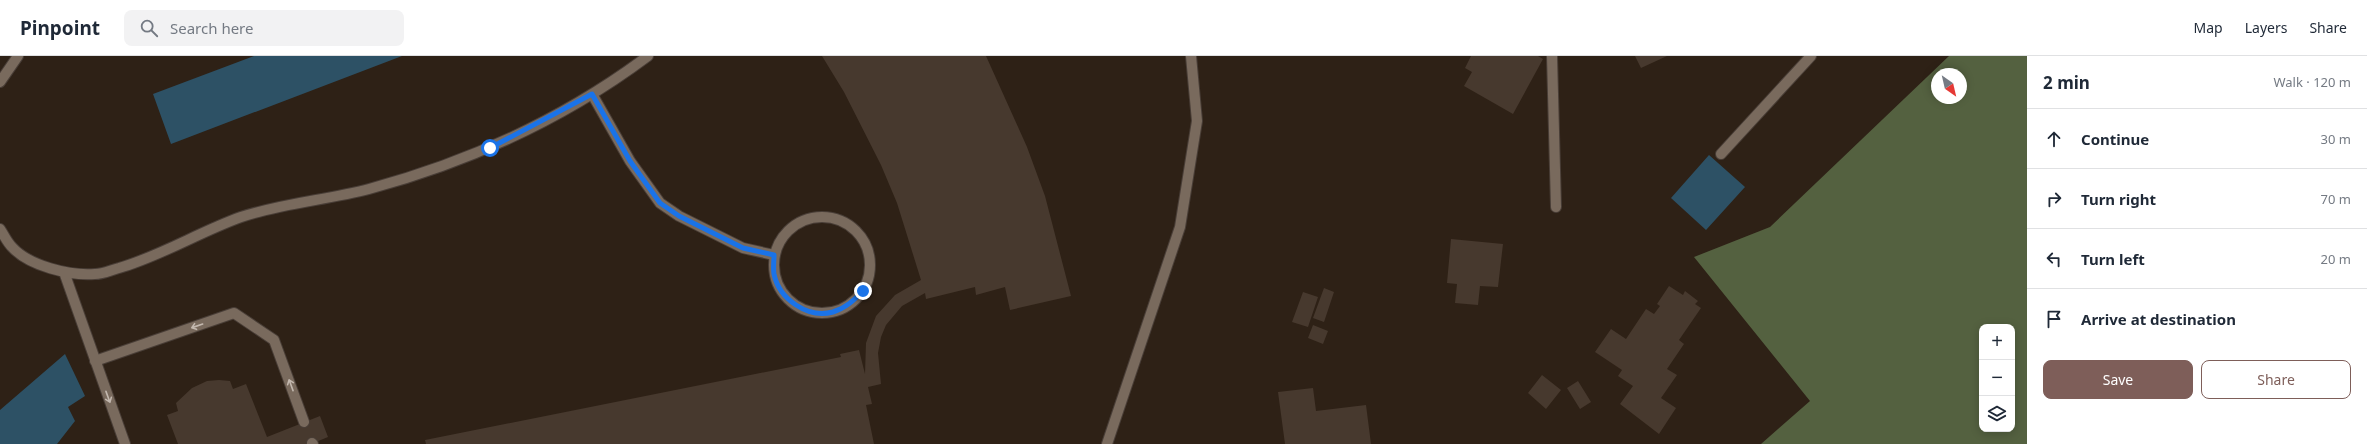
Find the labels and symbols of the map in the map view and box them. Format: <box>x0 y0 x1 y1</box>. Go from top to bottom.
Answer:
north arrow <box>1931 68 1967 104</box>
route start <box>481 139 499 157</box>
route end <box>854 282 872 300</box>
one-way arrow <box>191 322 203 330</box>
one-way arrow <box>286 380 294 392</box>
one-way arrow <box>105 391 113 403</box>

